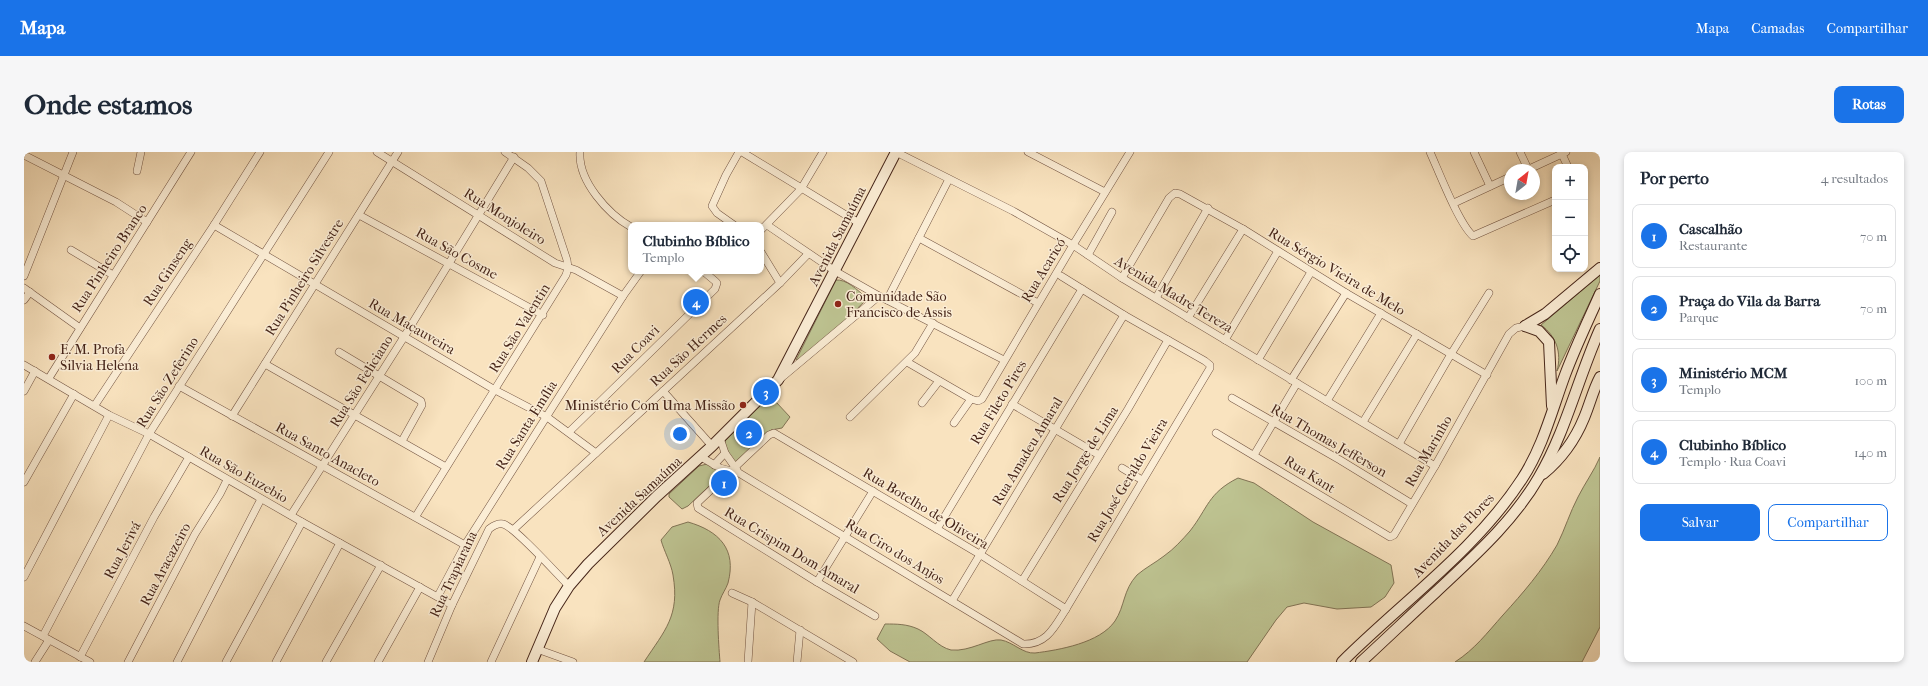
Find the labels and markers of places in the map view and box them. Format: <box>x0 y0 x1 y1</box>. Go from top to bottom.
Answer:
pin: 4 <box>683 287 709 317</box>
place label: Comunidade São Francisco de Assis <box>846 288 952 321</box>
marker: Comunidade São Francisco de Assis <box>833 299 843 309</box>
place label: E. M. Profa Silvia Helena <box>60 341 139 374</box>
marker: E. M. Profa Silvia Helena <box>47 352 57 362</box>
pin: 3 <box>753 377 779 407</box>
place label: Ministério Com Uma Missão <box>565 397 735 414</box>
marker: Ministério Com Uma Missão <box>738 400 748 410</box>
pin: 2 <box>736 418 762 448</box>
pin: 1 <box>711 468 737 498</box>

